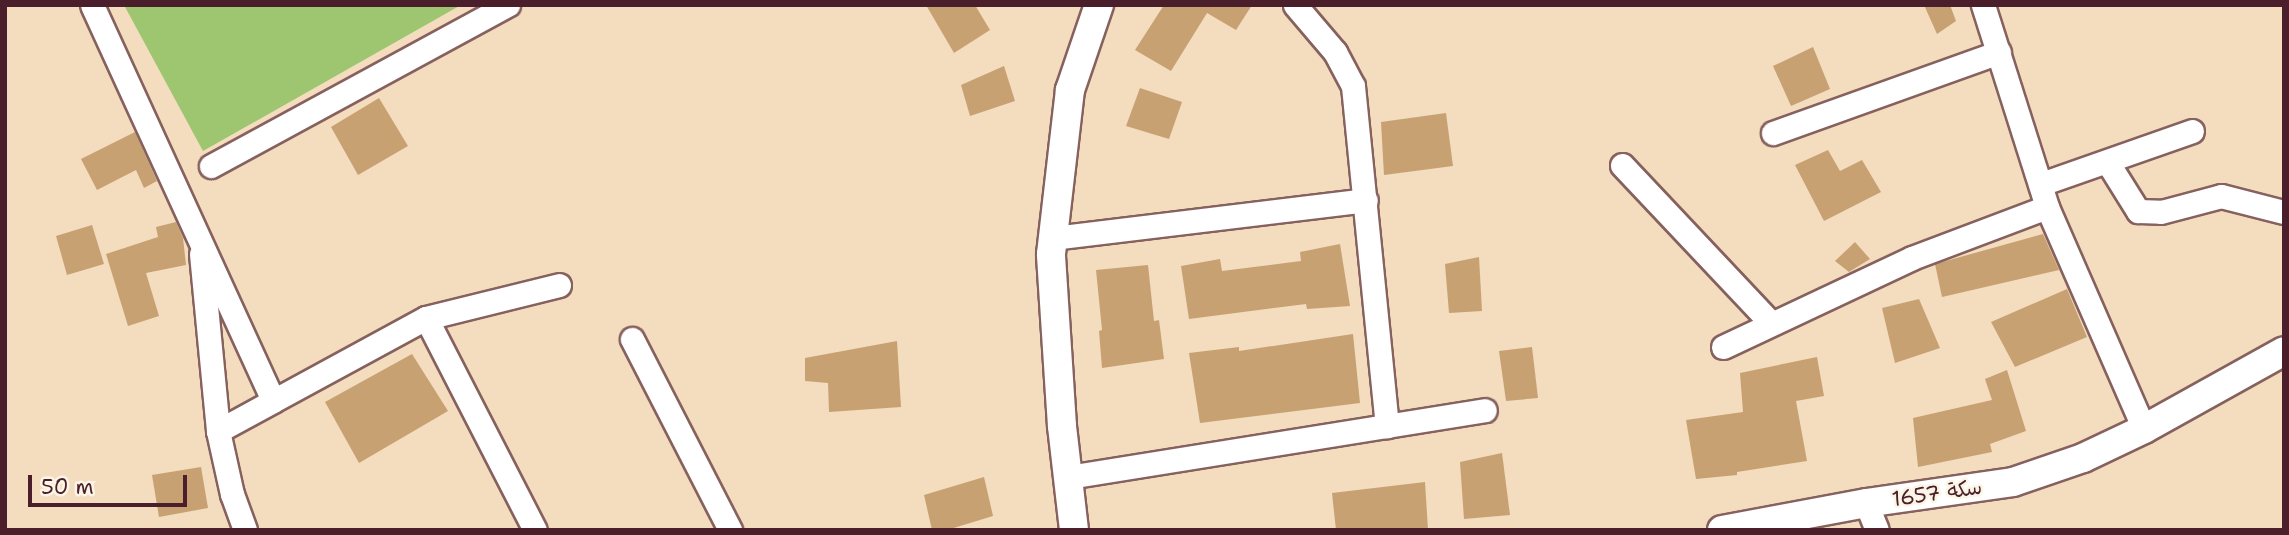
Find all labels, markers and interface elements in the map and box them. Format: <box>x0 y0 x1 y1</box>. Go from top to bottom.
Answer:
scale bar <box>32 462 191 506</box>
text: 50 m <box>41 473 94 501</box>
street label: سكة 1657 <box>1890 474 1984 512</box>

